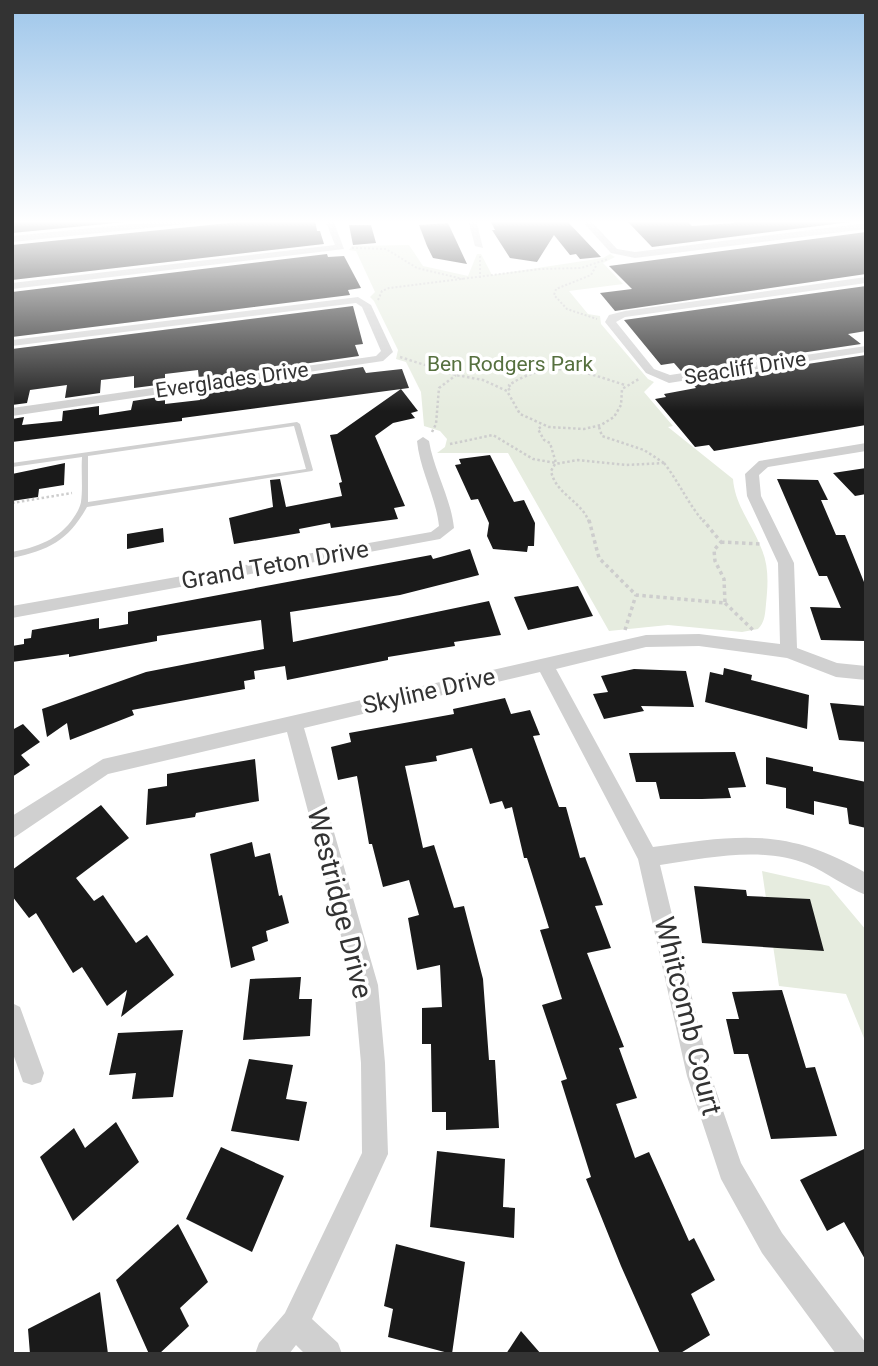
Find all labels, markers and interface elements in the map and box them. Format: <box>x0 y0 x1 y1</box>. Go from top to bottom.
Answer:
street label: Seacliff Drive <box>682 347 808 389</box>
park label: Ben Rodgers Park <box>427 352 593 376</box>
street label: Everglades Drive <box>154 357 310 403</box>
street label: Grand Teton Drive <box>179 535 371 595</box>
street label: Skyline Drive <box>360 662 498 720</box>
street label: Westridge Drive <box>300 804 380 1002</box>
street label: Whitcomb Court <box>647 914 729 1118</box>

